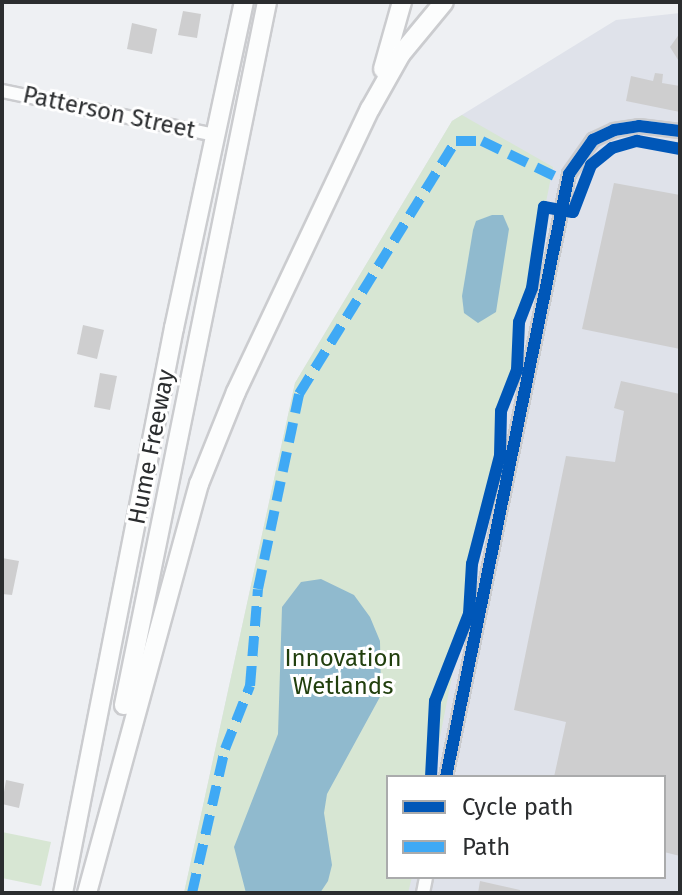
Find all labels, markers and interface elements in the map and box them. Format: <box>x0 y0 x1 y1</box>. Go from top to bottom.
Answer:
street label: Patterson Street <box>20 81 198 145</box>
street label: Hume Freeway <box>123 367 181 527</box>
park label: Innovation Wetlands <box>284 645 402 701</box>
legend <box>386 775 666 879</box>
text: Cycle path <box>462 793 574 821</box>
text: Path <box>462 833 510 861</box>

